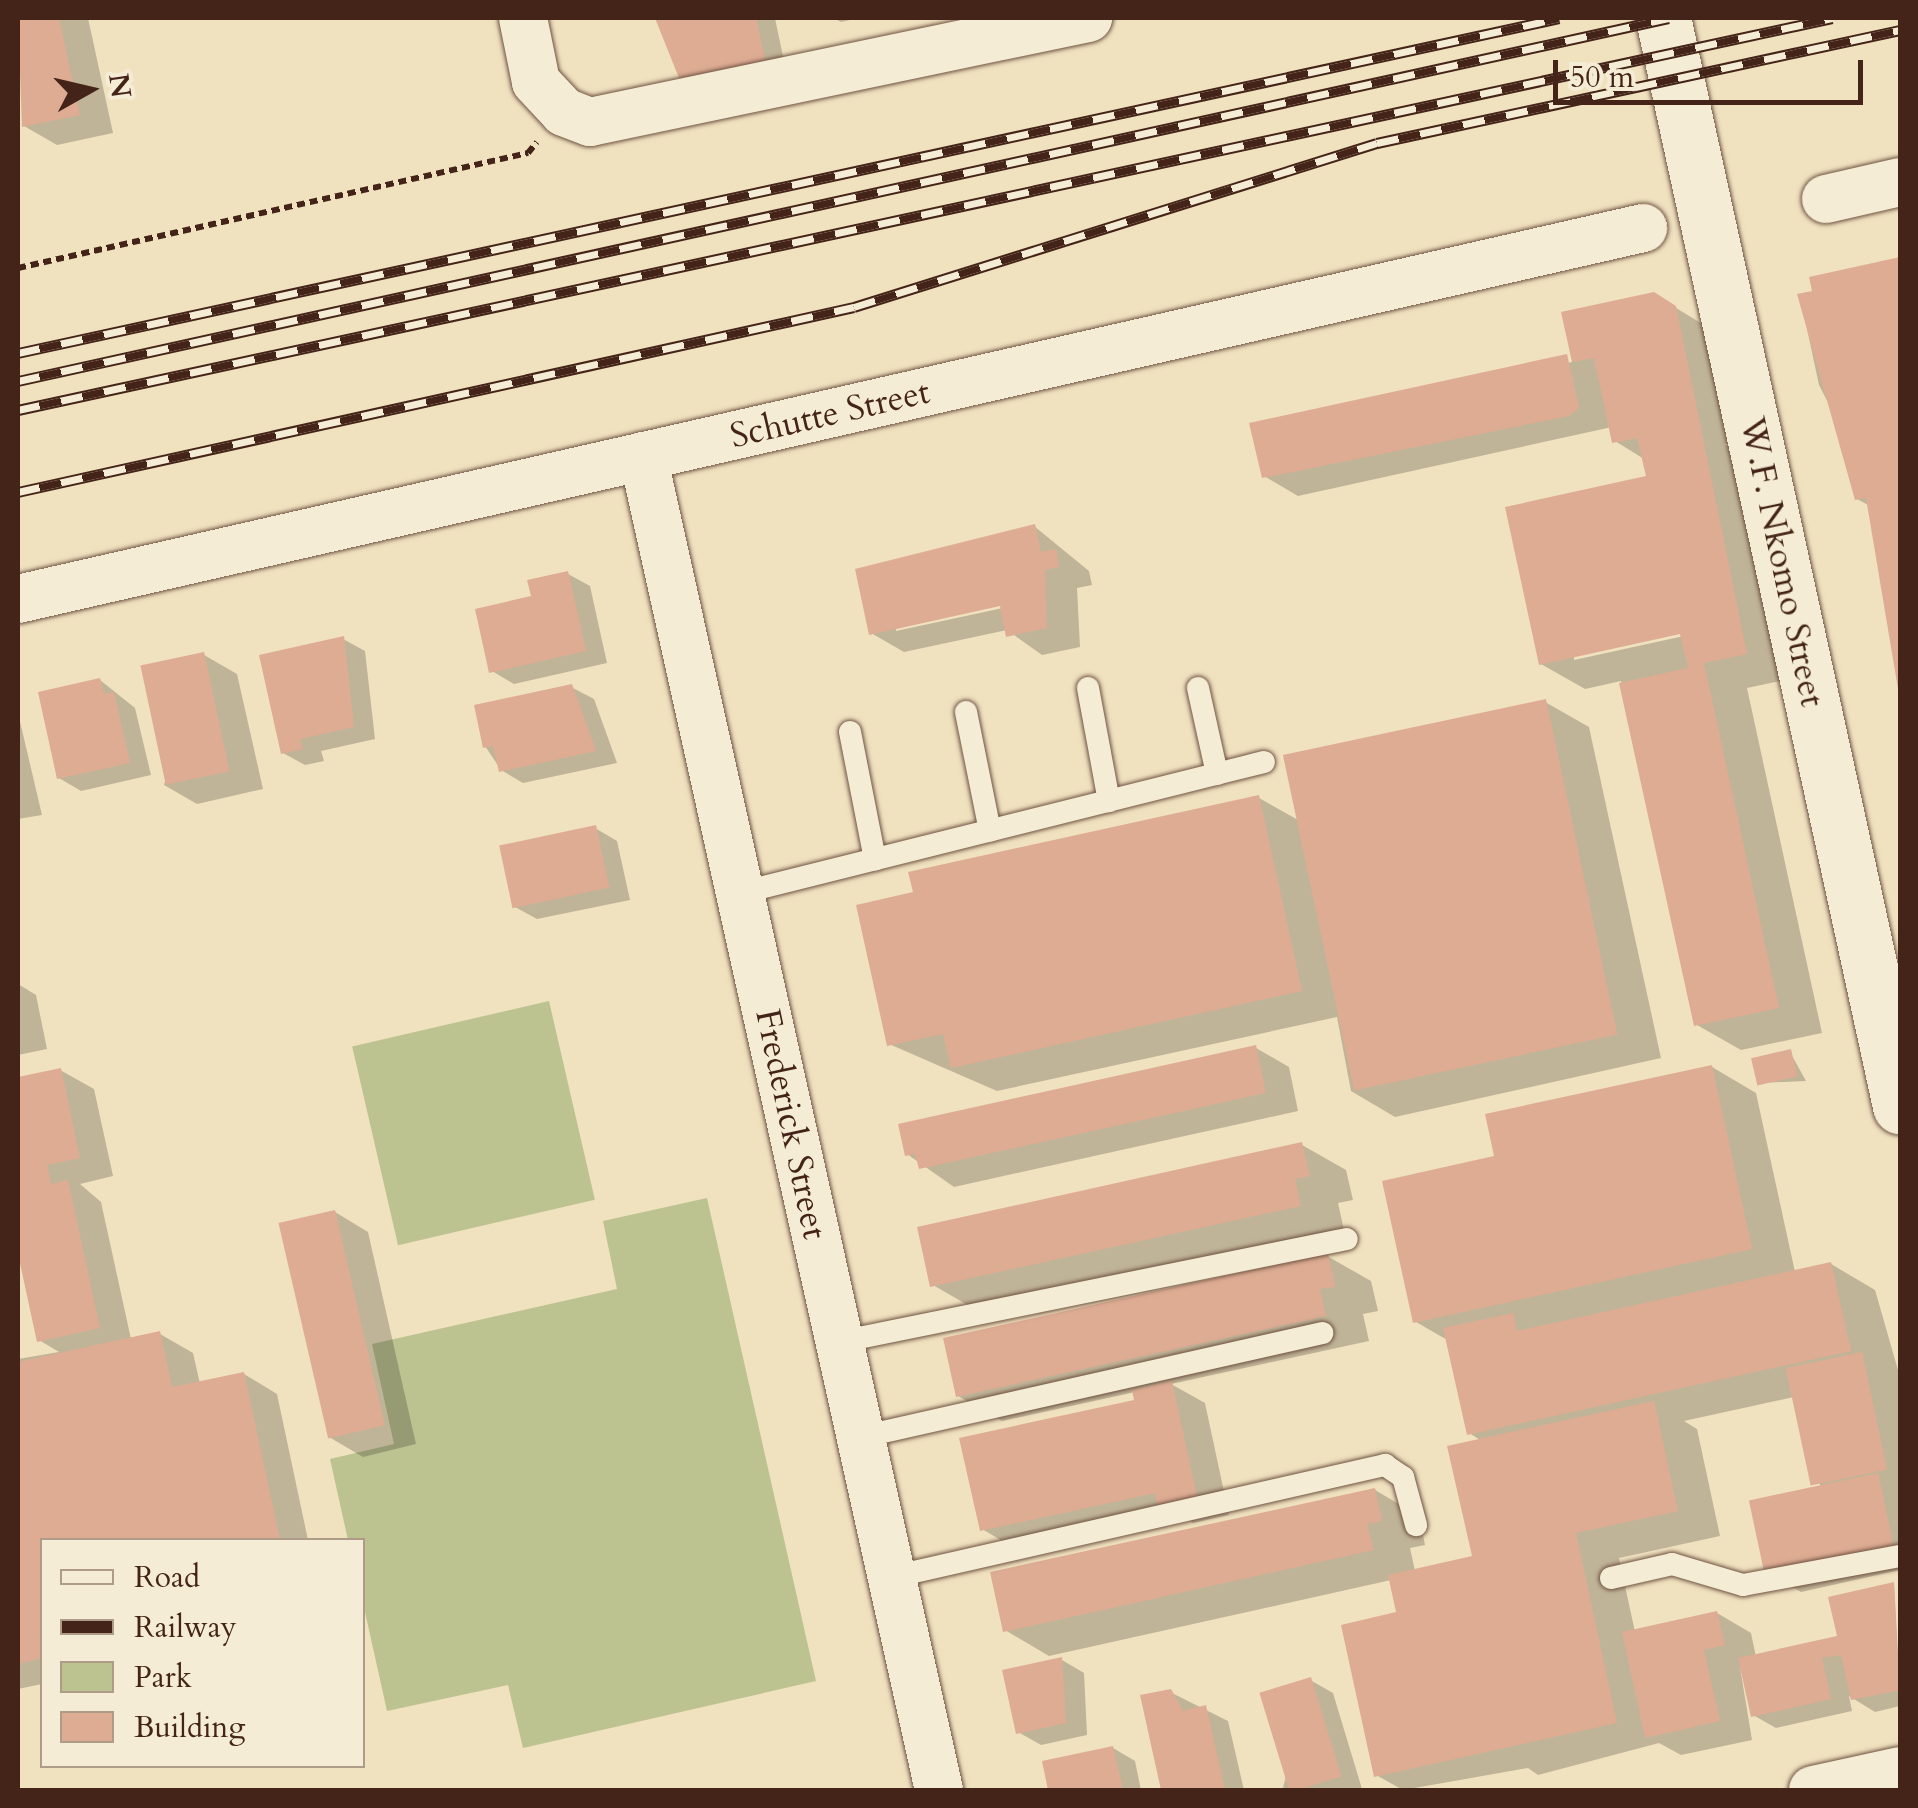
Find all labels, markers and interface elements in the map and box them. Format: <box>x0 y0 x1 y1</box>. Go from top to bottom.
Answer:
north arrow <box>40 40 140 140</box>
scale bar <box>1558 40 1868 102</box>
text: 50 m <box>1570 57 1634 98</box>
text: N <box>99 71 140 100</box>
street label: Schutte Street <box>726 371 934 457</box>
street label: W.F. Nkomo Street <box>1731 413 1833 711</box>
street label: Frederick Street <box>746 1005 836 1243</box>
legend <box>40 1538 365 1768</box>
text: Road <box>134 1557 200 1598</box>
text: Railway <box>134 1607 237 1648</box>
text: Park <box>134 1657 192 1698</box>
text: Building <box>134 1707 245 1748</box>

